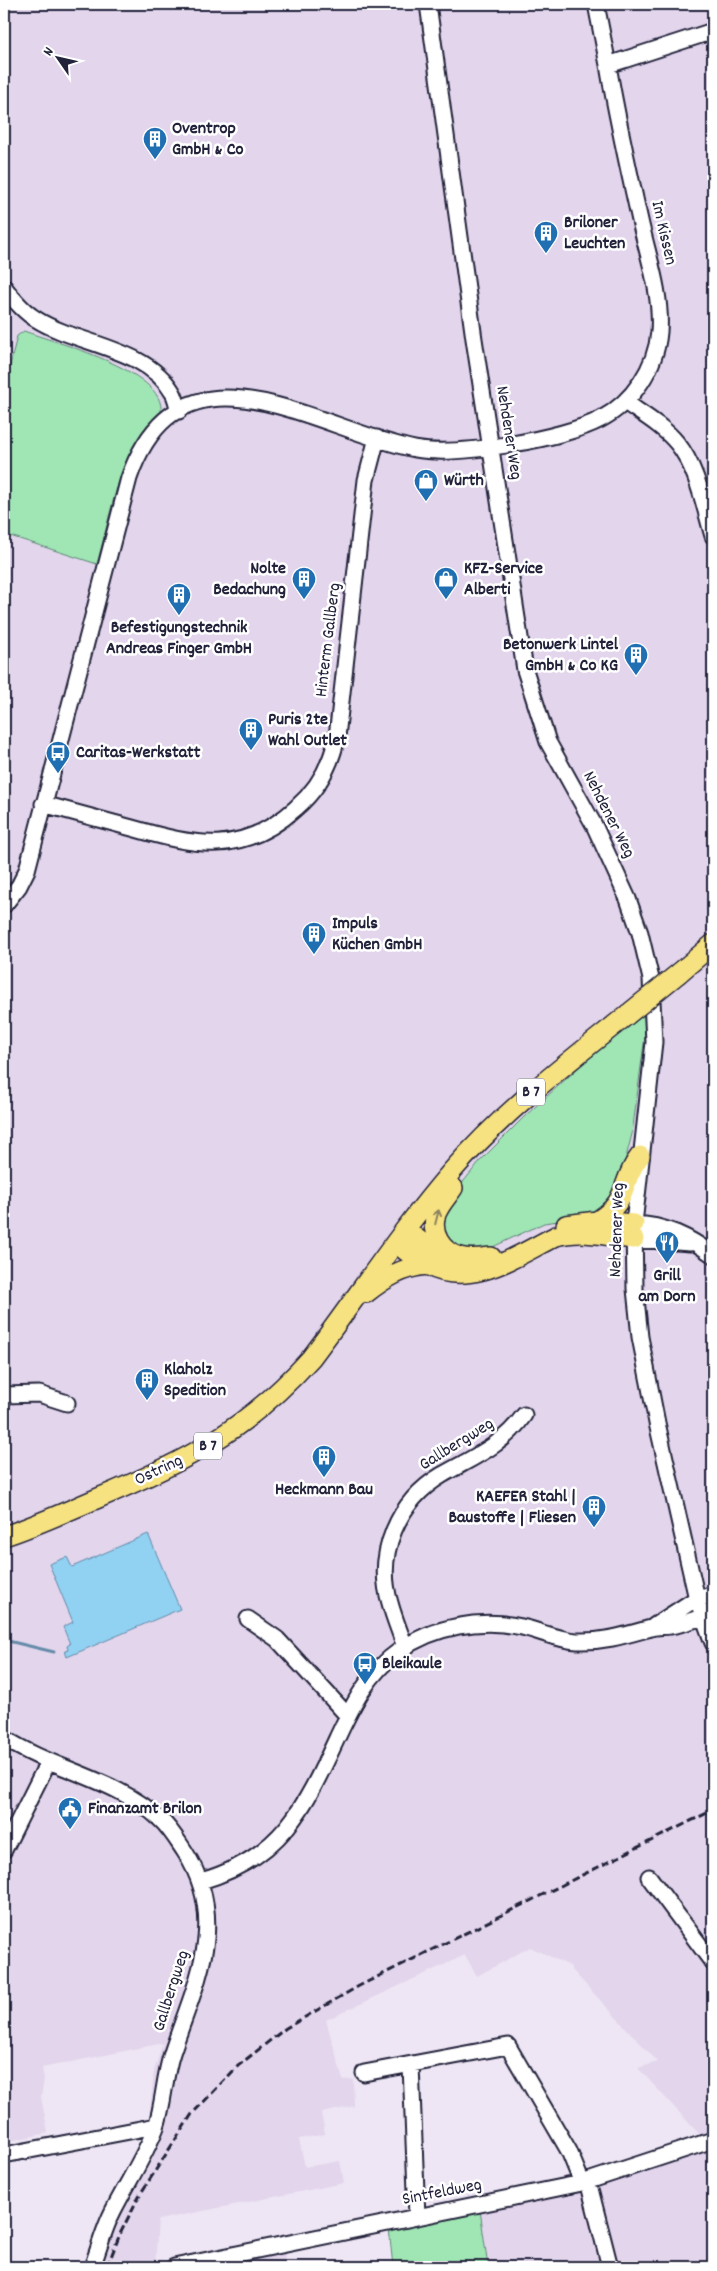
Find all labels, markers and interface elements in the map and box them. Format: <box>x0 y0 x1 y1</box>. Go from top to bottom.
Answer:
north arrow <box>32 32 82 82</box>
text: N <box>39 43 59 60</box>
place label: Oventrop GmbH & Co <box>172 117 244 163</box>
building icon: Oventrop GmbH & Co <box>142 126 168 160</box>
street label: Im Kissen <box>644 198 682 268</box>
place label: Briloner Leuchten <box>564 211 625 257</box>
building icon: Briloner Leuchten <box>533 220 559 254</box>
street label: Nehdener Weg <box>488 384 528 482</box>
shop icon: Würth <box>413 468 439 502</box>
place label: Würth <box>444 469 484 494</box>
place label: Nolte Bedachung <box>213 557 286 603</box>
place label: KFZ-Service Alberti <box>464 557 543 603</box>
building icon: Nolte Bedachung <box>291 566 317 600</box>
shop icon: KFZ-Service Alberti <box>433 566 459 600</box>
street label: Hinterm Gallberg <box>310 581 348 699</box>
building icon: Befestigungstechnik Andreas Finger GmbH <box>166 582 192 616</box>
place label: Befestigungstechnik Andreas Finger GmbH <box>106 616 252 662</box>
place label: Betonwerk Lintel GmbH & Co KG <box>503 633 619 679</box>
building icon: Betonwerk Lintel GmbH & Co KG <box>623 642 649 676</box>
place label: Puris 2te Wahl Outlet <box>268 708 347 754</box>
building icon: Puris 2te Wahl Outlet <box>238 717 264 751</box>
bus stop icon: Caritas-Werkstatt <box>45 740 71 774</box>
place label: Caritas-Werkstatt <box>76 741 201 766</box>
street label: Nehdener Weg <box>575 767 641 863</box>
place label: Impuls Küchen GmbH <box>332 912 422 958</box>
building icon: Impuls Küchen GmbH <box>301 921 327 955</box>
road number: B 7 <box>517 1078 545 1106</box>
street label: Nehdener Weg <box>604 1182 632 1278</box>
one-way arrow <box>432 1210 442 1226</box>
restaurant icon: Grill am Dorn <box>654 1230 680 1264</box>
place label: Grill am Dorn <box>638 1264 696 1310</box>
place label: Klaholz Spedition <box>164 1358 226 1404</box>
building icon: Klaholz Spedition <box>134 1367 160 1401</box>
street label: Gallbergweg <box>415 1412 499 1478</box>
road number: B 7 <box>194 1432 222 1460</box>
building icon: Heckmann Bau <box>311 1444 337 1478</box>
street label: Ostring <box>131 1449 187 1493</box>
place label: Heckmann Bau <box>275 1478 373 1503</box>
place label: KAEFER Stahl | Baustoffe | Fliesen <box>448 1485 576 1531</box>
building icon: KAEFER Stahl | Baustoffe | Fliesen <box>581 1494 607 1528</box>
bus stop icon: Bleikaule <box>352 1651 378 1685</box>
place label: Bleikaule <box>382 1652 442 1677</box>
public building icon: Finanzamt Brilon <box>57 1796 83 1830</box>
place label: Finanzamt Brilon <box>88 1797 202 1822</box>
street label: Gallbergweg <box>147 1947 197 2035</box>
street label: Sintfeldweg <box>400 2173 484 2213</box>

